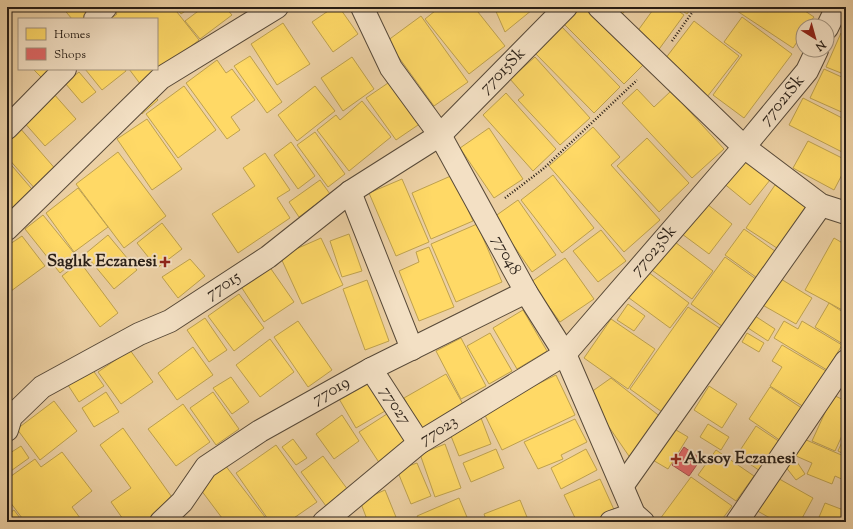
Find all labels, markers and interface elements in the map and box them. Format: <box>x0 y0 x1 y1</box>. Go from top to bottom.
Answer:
legend <box>18 18 158 70</box>
north arrow <box>795 18 835 58</box>
text: Homes <box>54 26 90 44</box>
text: N <box>812 36 830 54</box>
street label: 77015Sk <box>475 42 531 100</box>
text: Shops <box>54 46 86 64</box>
street label: 77021Sk <box>755 70 811 130</box>
street label: 77023Sk <box>626 220 683 281</box>
street label: 77048 <box>485 231 527 280</box>
place label: Saglık Eczanesi <box>47 250 157 274</box>
marker: Saglık Eczanesi <box>160 257 170 267</box>
street label: 77015 <box>202 266 246 306</box>
street label: 77019 <box>308 371 354 411</box>
street label: 77027 <box>373 382 417 430</box>
street label: 77023 <box>416 410 463 452</box>
place label: Aksoy Eczanesi <box>684 447 796 471</box>
marker: Aksoy Eczanesi <box>671 454 681 464</box>

